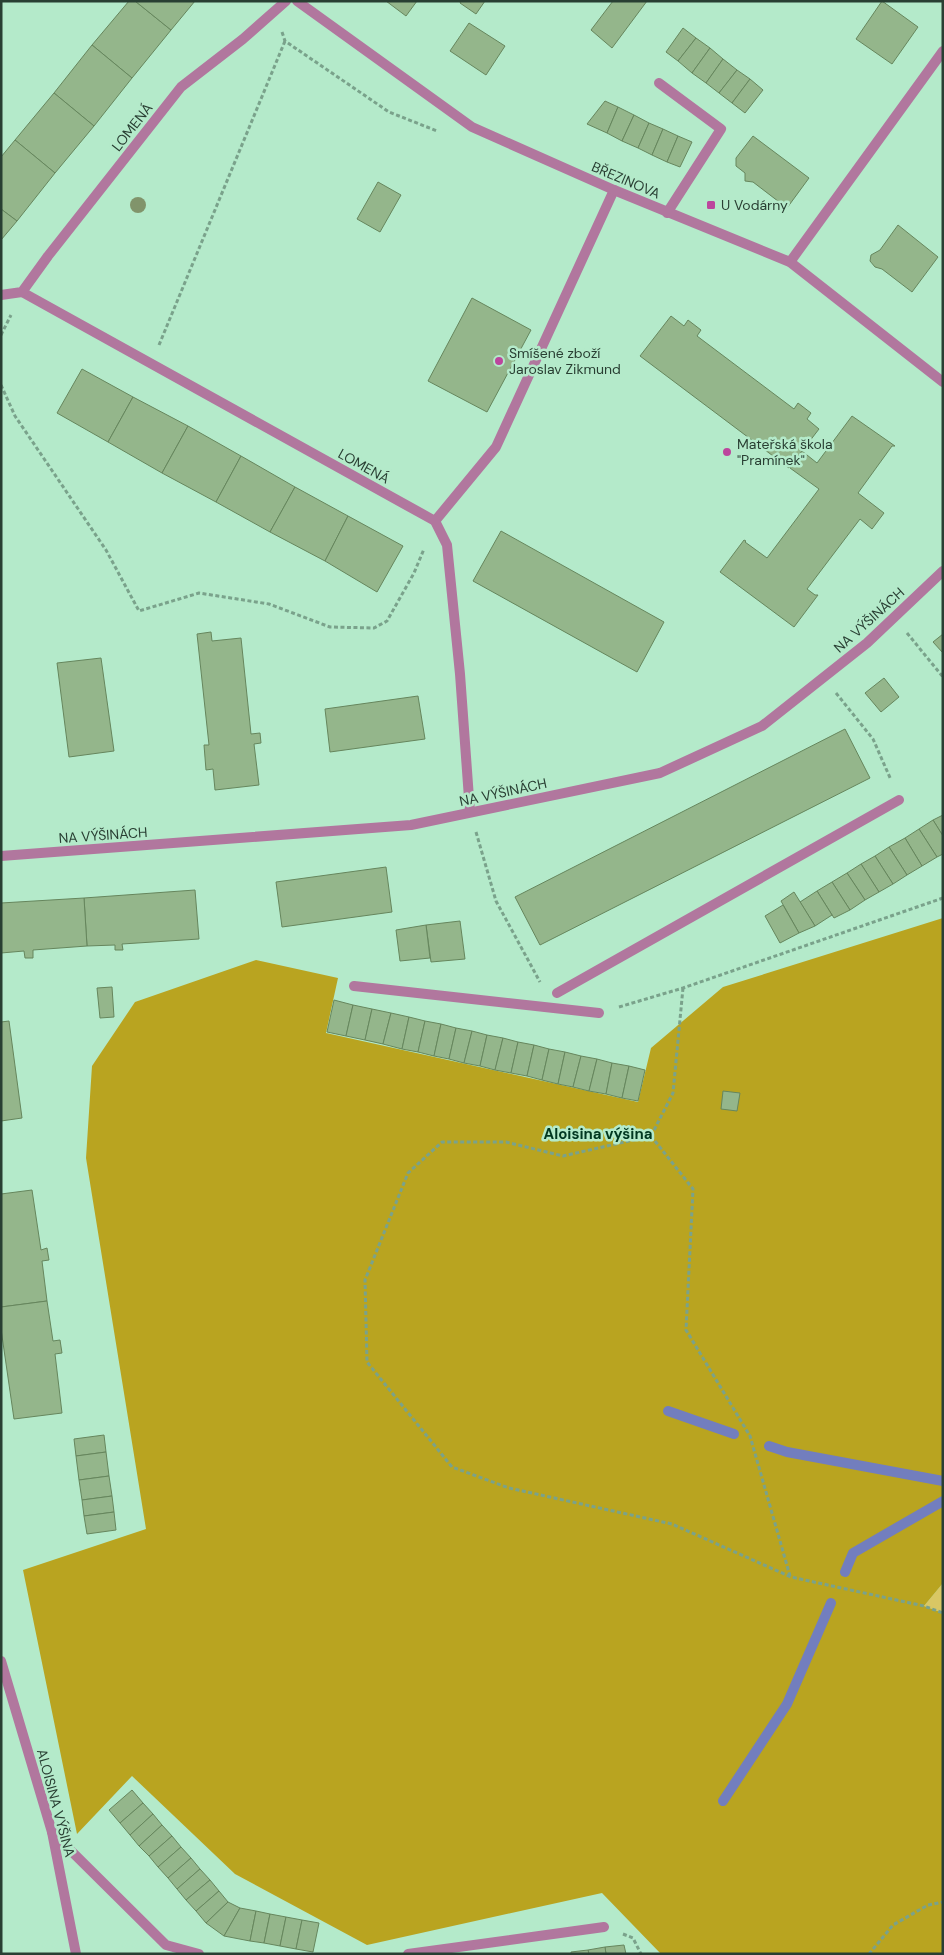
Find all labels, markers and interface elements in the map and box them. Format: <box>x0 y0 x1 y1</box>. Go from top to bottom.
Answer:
street label: LOMENÁ <box>108 99 156 155</box>
street label: BŘEZINOVA <box>589 157 663 203</box>
place label: U Vodárny <box>721 196 788 214</box>
marker: U Vodárny <box>705 199 717 211</box>
place label: Smíšené zboží Jaroslav Zikmund <box>509 344 621 378</box>
marker: Smíšené zboží Jaroslav Zikmund <box>493 355 505 367</box>
place label: Mateřská škola "Pramínek" <box>737 435 833 469</box>
street label: LOMENÁ <box>335 445 393 487</box>
marker: Mateřská škola "Pramínek" <box>721 446 733 458</box>
street label: NA VÝŠINÁCH <box>830 584 908 656</box>
street label: NA VÝŠINÁCH <box>458 774 548 810</box>
street label: NA VÝŠINÁCH <box>58 823 148 847</box>
district label: Aloisina výšina <box>544 1124 652 1144</box>
street label: ALOISINA VÝŠINA <box>33 1747 79 1859</box>

